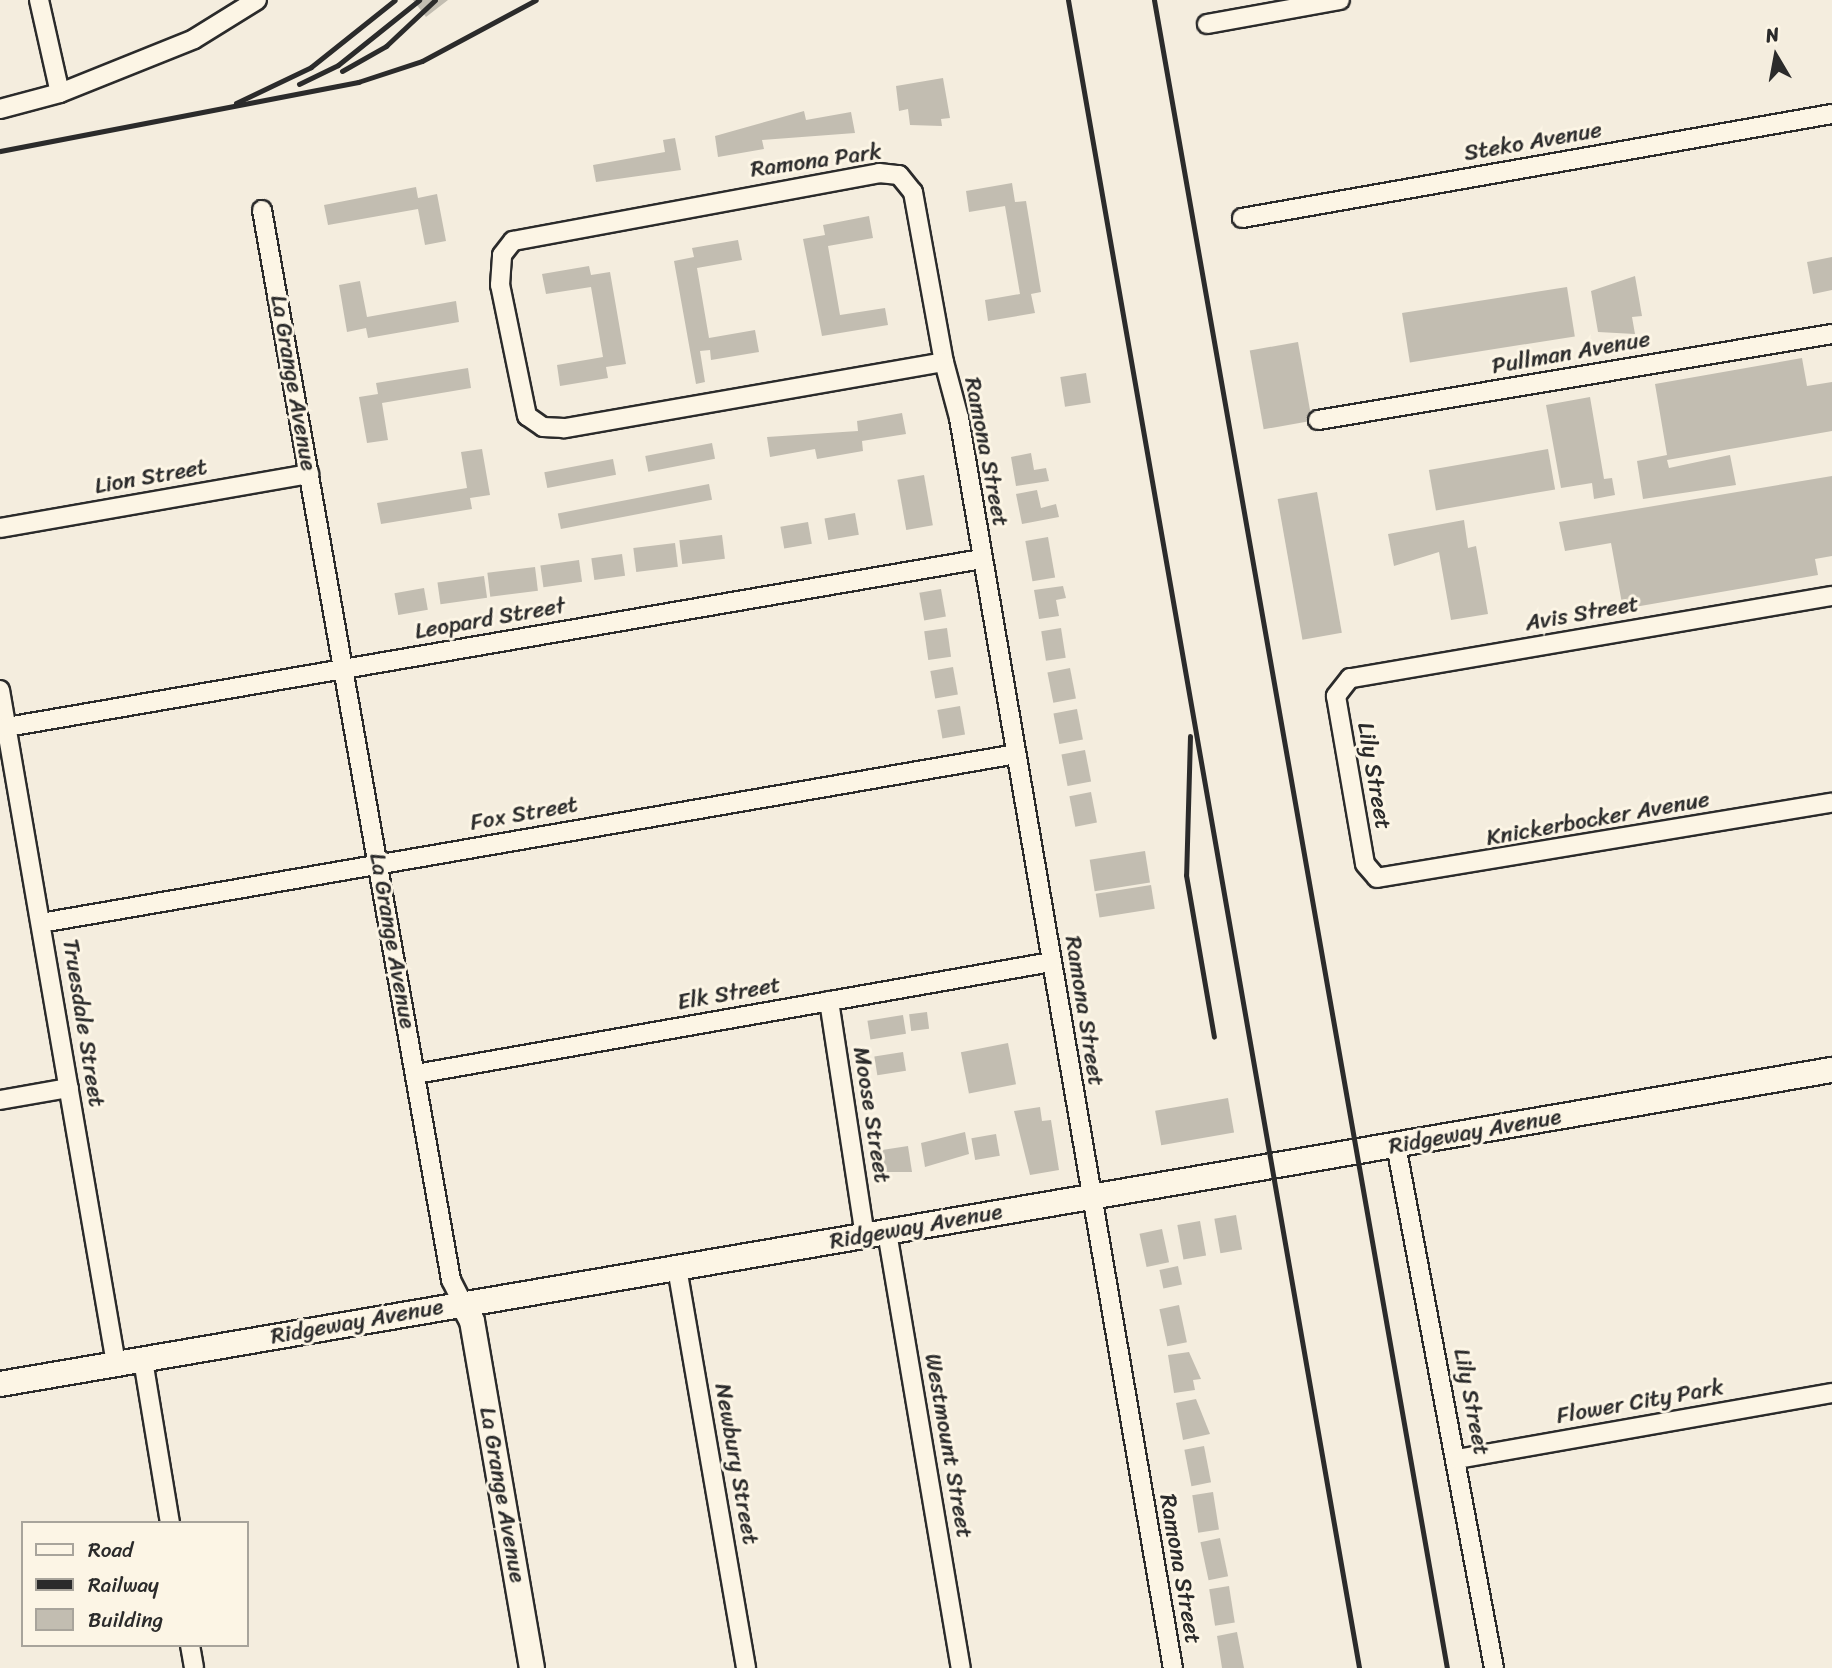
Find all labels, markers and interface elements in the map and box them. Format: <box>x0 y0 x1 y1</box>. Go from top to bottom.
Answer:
text: N <box>1763 17 1782 52</box>
north arrow <box>1741 21 1811 91</box>
street label: Steko Avenue <box>1462 116 1604 168</box>
street label: Ramona Park <box>749 138 883 184</box>
street label: La Grange Avenue <box>264 293 322 473</box>
street label: Pullman Avenue <box>1490 325 1652 381</box>
street label: Ramona Street <box>958 375 1014 529</box>
street label: Lion Street <box>93 454 209 500</box>
street label: Avis Street <box>1523 590 1641 638</box>
street label: Leopard Street <box>413 592 567 646</box>
street label: Lily Street <box>1351 720 1397 832</box>
street label: Knickerbocker Avenue <box>1484 786 1712 852</box>
street label: Fox Street <box>468 791 580 837</box>
street label: La Grange Avenue <box>363 851 421 1031</box>
street label: Ramona Street <box>1059 934 1109 1088</box>
street label: Truesdale Street <box>56 937 110 1109</box>
street label: Elk Street <box>675 971 783 1017</box>
street label: Moose Street <box>847 1045 895 1185</box>
street label: Ridgeway Avenue <box>1387 1103 1563 1161</box>
street label: Ridgeway Avenue <box>828 1198 1004 1256</box>
street label: Ridgeway Avenue <box>269 1293 445 1351</box>
street label: Lily Street <box>1447 1346 1495 1458</box>
street label: Westmount Street <box>918 1351 978 1541</box>
street label: Flower City Park <box>1554 1374 1726 1430</box>
street label: Newbury Street <box>708 1382 764 1546</box>
street label: La Grange Avenue <box>473 1405 531 1585</box>
street label: Ramona Street <box>1153 1492 1207 1646</box>
legend <box>21 1521 248 1647</box>
text: Road <box>88 1531 133 1569</box>
text: Railway <box>88 1566 159 1604</box>
text: Building <box>88 1601 163 1639</box>

